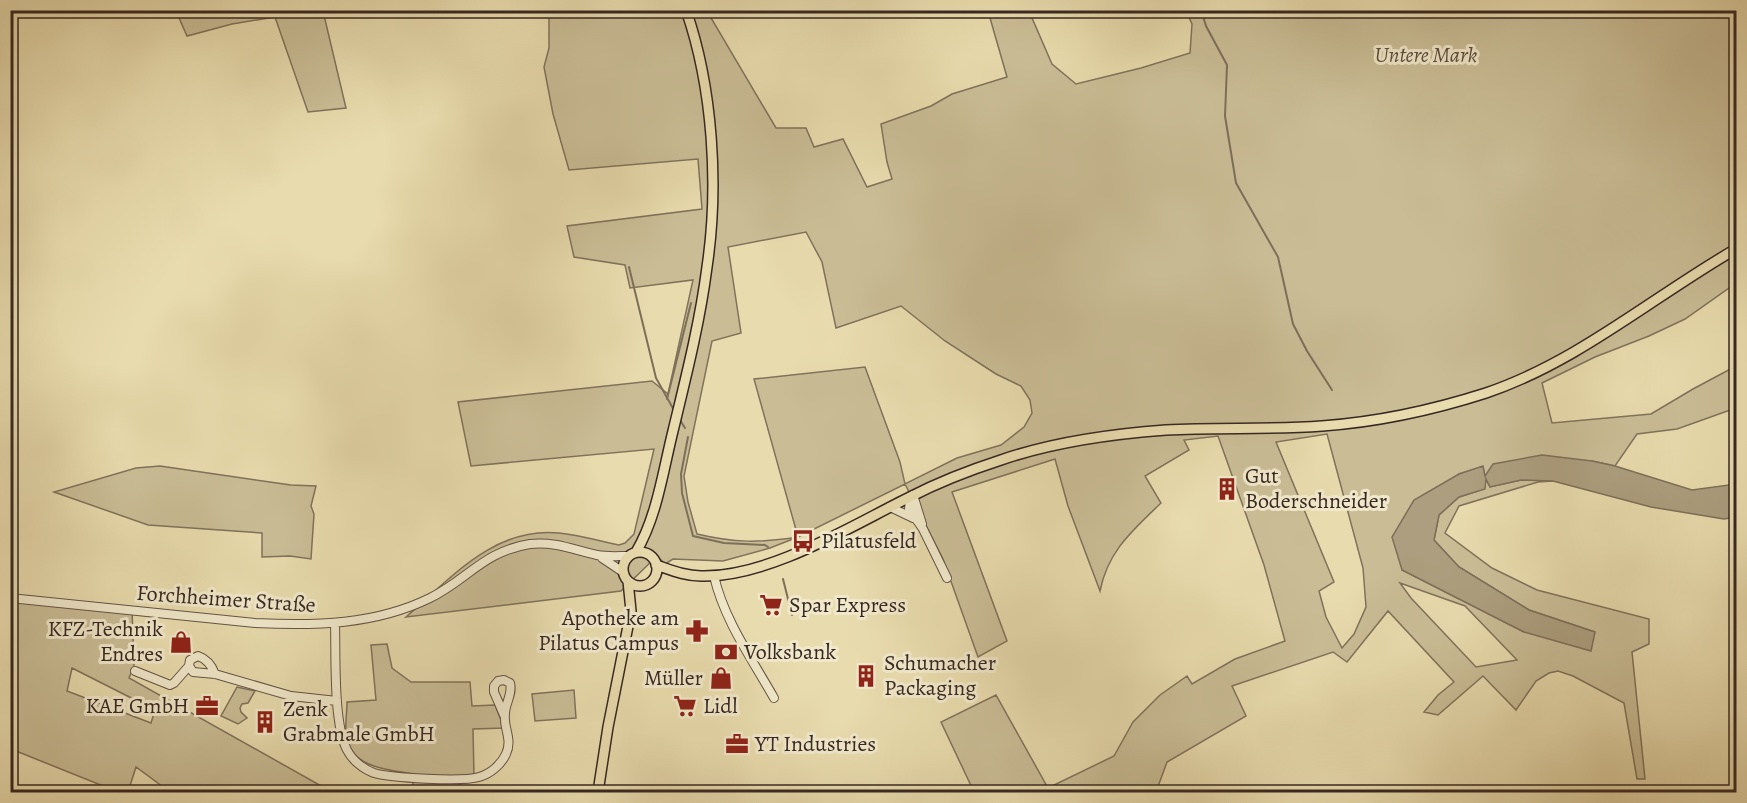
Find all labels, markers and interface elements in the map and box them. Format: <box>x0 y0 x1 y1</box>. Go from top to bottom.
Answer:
park label: Untere Mark <box>1375 40 1478 70</box>
place label: Gut Boderschneider <box>1245 461 1387 516</box>
building icon: Gut Boderschneider <box>1214 476 1240 502</box>
place label: Pilatusfeld <box>821 526 917 556</box>
bus stop icon: Pilatusfeld <box>790 528 816 554</box>
street label: Forchheimer Straße <box>135 578 317 620</box>
place label: Spar Express <box>789 590 906 620</box>
supermarket icon: Spar Express <box>758 592 784 618</box>
place label: Apotheke am Pilatus Campus <box>538 603 679 658</box>
place label: KFZ-Technik Endres <box>48 614 163 669</box>
pharmacy icon: Apotheke am Pilatus Campus <box>684 618 710 644</box>
shop icon: KFZ-Technik Endres <box>168 629 194 655</box>
place label: Volksbank <box>743 637 836 667</box>
bank icon: Volksbank <box>713 639 739 665</box>
place label: Schumacher Packaging <box>884 648 996 703</box>
place label: Müller <box>644 663 703 693</box>
building icon: Schumacher Packaging <box>853 663 879 689</box>
shop icon: Müller <box>708 665 734 691</box>
place label: KAE GmbH <box>85 691 189 721</box>
place label: Lidl <box>703 691 738 721</box>
office icon: KAE GmbH <box>194 693 220 719</box>
supermarket icon: Lidl <box>672 693 698 719</box>
place label: Zenk Grabmale GmbH <box>283 694 435 749</box>
building icon: Zenk Grabmale GmbH <box>252 709 278 735</box>
place label: YT Industries <box>754 729 876 759</box>
office icon: YT Industries <box>724 731 750 757</box>

